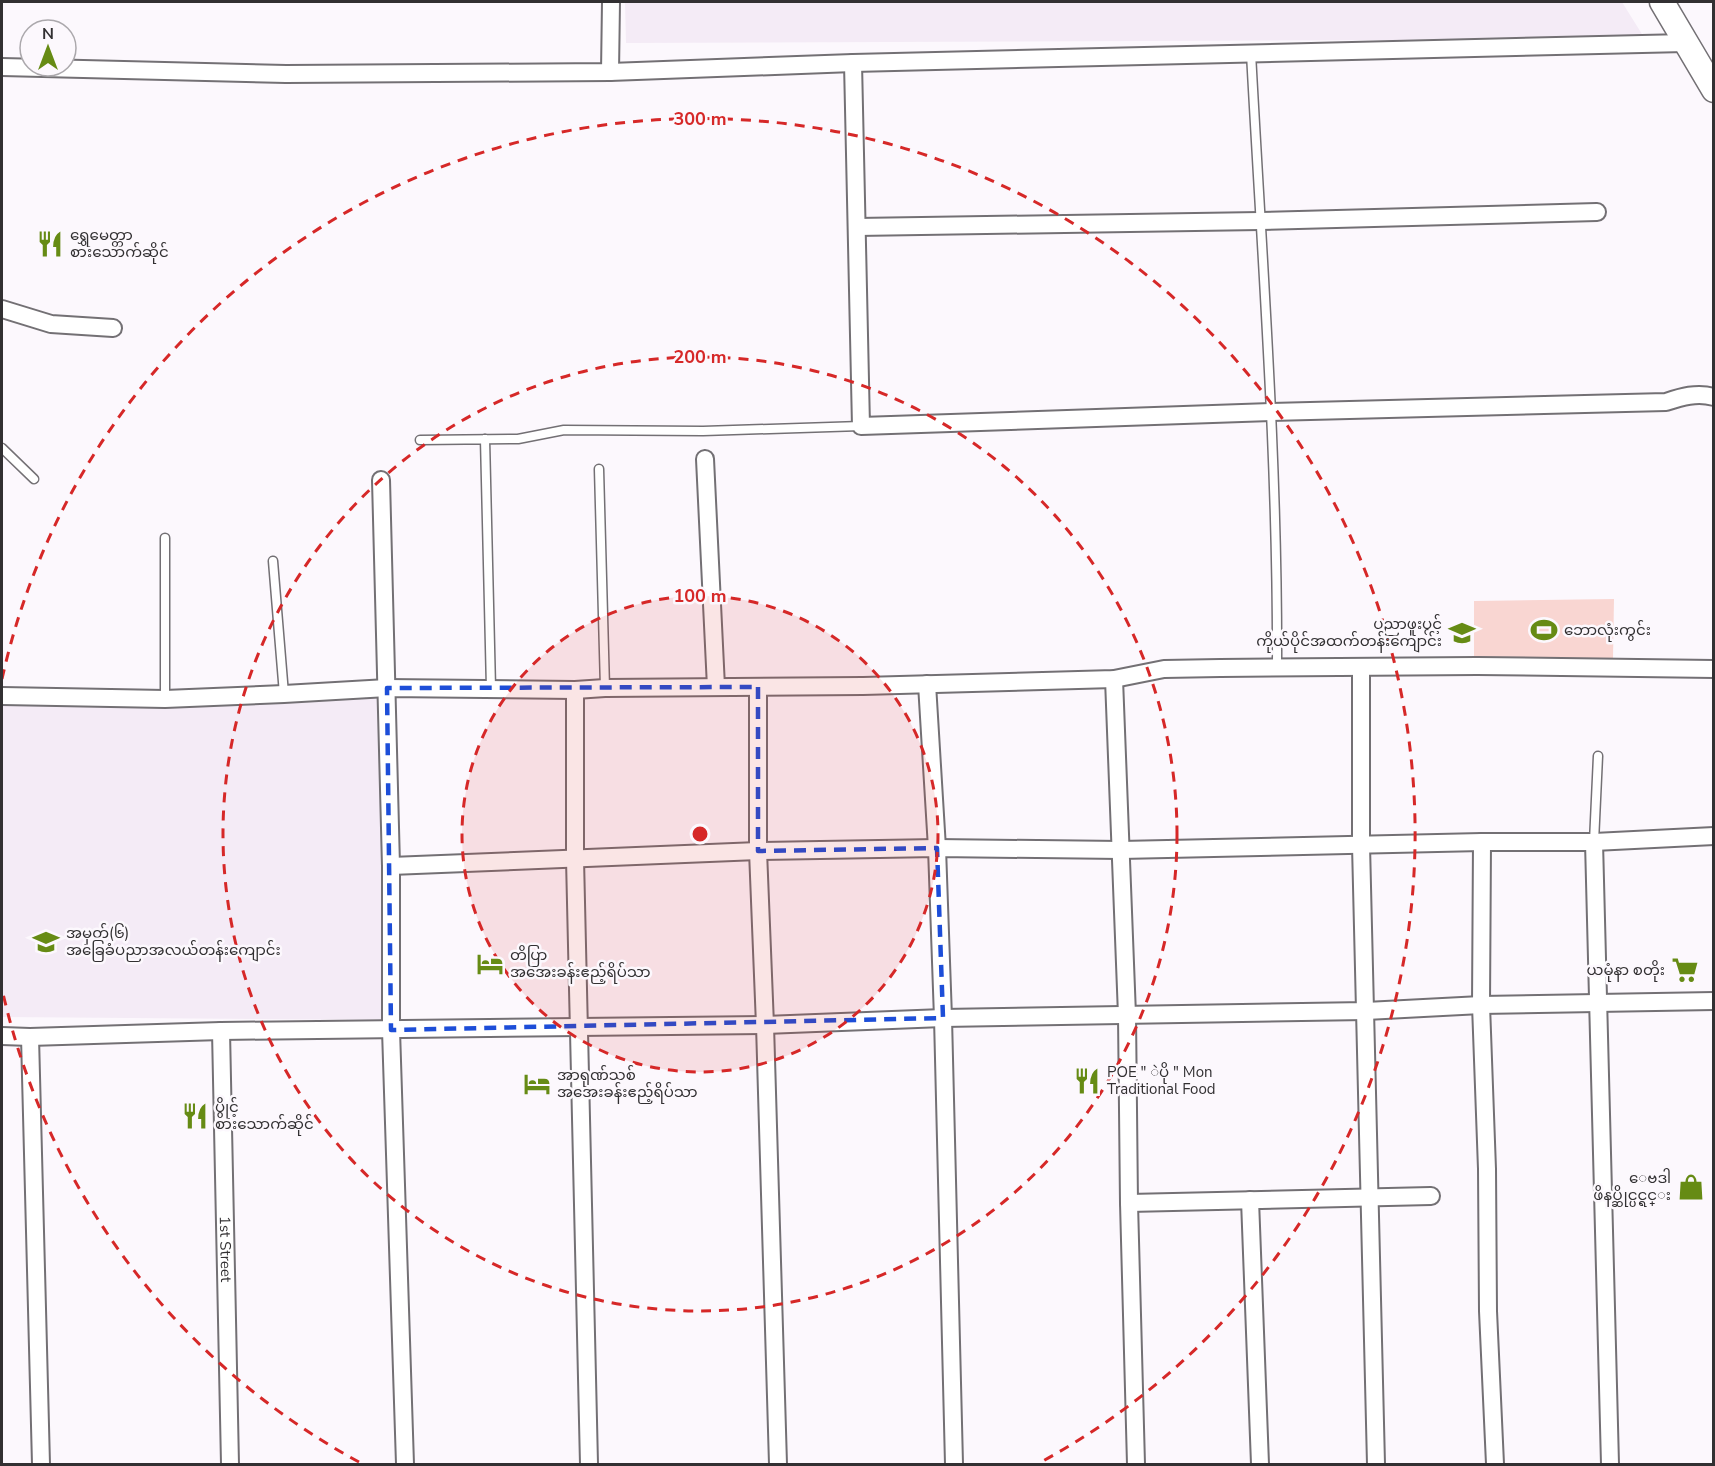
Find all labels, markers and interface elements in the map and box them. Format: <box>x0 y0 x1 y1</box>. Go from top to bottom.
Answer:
north arrow <box>18 18 78 78</box>
text: N <box>42 23 54 45</box>
text: 300 m <box>673 107 727 131</box>
place label: ရွှေမေတ္တာ စားသောက်ဆိုင် <box>70 225 169 264</box>
restaurant icon: ရွှေမေတ္တာ စားသောက်ဆိုင် <box>35 229 65 259</box>
text: 200 m <box>673 345 727 369</box>
text: 100 m <box>673 584 727 608</box>
place label: ပညာဖူးပွင့် ကိုယ်ပိုင်အထက်တန်းကျောင်း <box>1256 614 1442 653</box>
sports icon: ဘောလုံးကွင်း <box>1529 615 1559 645</box>
school or university icon: ပညာဖူးပွင့် ကိုယ်ပိုင်အထက်တန်းကျောင်း <box>1447 618 1477 648</box>
place label: ဘောလုံးကွင်း <box>1564 620 1651 642</box>
centre of rings <box>690 824 710 844</box>
place label: အမှတ်(၆) အခြေခံပညာအလယ်တန်းကျောင်း <box>66 923 281 962</box>
school or university icon: အမှတ်(၆) အခြေခံပညာအလယ်တန်းကျောင်း <box>31 927 61 957</box>
place label: တိပြာ အအေးခန်းဧည့်ရိပ်သာ <box>510 945 651 984</box>
hotel icon: တိပြာ အအေးခန်းဧည့်ရိပ်သာ <box>475 949 505 979</box>
supermarket icon: ယမုံနာ စတိုး <box>1670 955 1700 985</box>
place label: ယမုံနာ စတိုး <box>1587 960 1665 982</box>
place label: POE " ဲပို " Mon Traditional Food <box>1107 1062 1216 1099</box>
place label: အာရုဏ်သစ် အအေးခန်းဧည့်ရိပ်သာ <box>557 1065 698 1104</box>
restaurant icon: POE " ဲပို " Mon Traditional Food <box>1072 1066 1102 1096</box>
hotel icon: အာရုဏ်သစ် အအေးခန်းဧည့်ရိပ်သာ <box>522 1069 552 1099</box>
place label: ပွိုင့် စားသောက်ဆိုင် <box>215 1097 314 1136</box>
restaurant icon: ပွိုင့် စားသောက်ဆိုင် <box>180 1101 210 1131</box>
place label: ေဗဒါ ဖိနပ္ဆိုင္ပင္ရင္း <box>1593 1168 1671 1207</box>
shop icon: ေဗဒါ ဖိနပ္ဆိုင္ပင္ရင္း <box>1676 1172 1706 1202</box>
street label: 1st Street <box>215 1216 236 1283</box>

